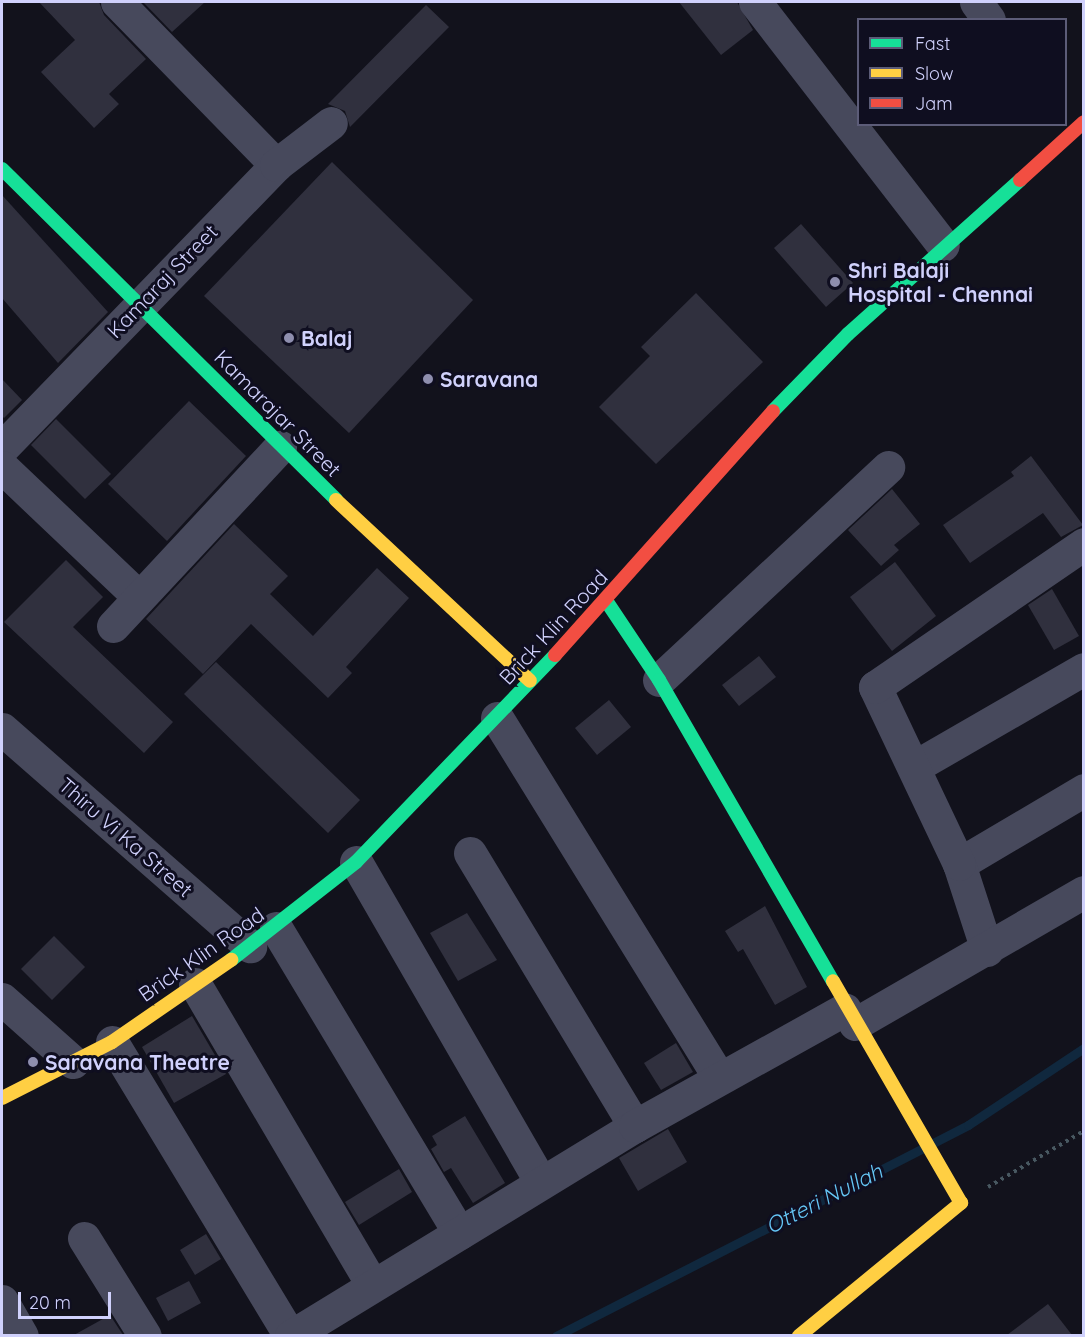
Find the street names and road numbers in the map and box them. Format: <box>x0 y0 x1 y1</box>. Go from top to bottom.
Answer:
street label: Kamaraj Street <box>101 219 223 343</box>
street label: Kamarajar Street <box>209 344 347 482</box>
street label: Brick Klin Road <box>493 564 613 690</box>
street label: Thiru Vi Ka Street <box>54 772 198 902</box>
street label: Brick Klin Road <box>133 901 269 1007</box>

